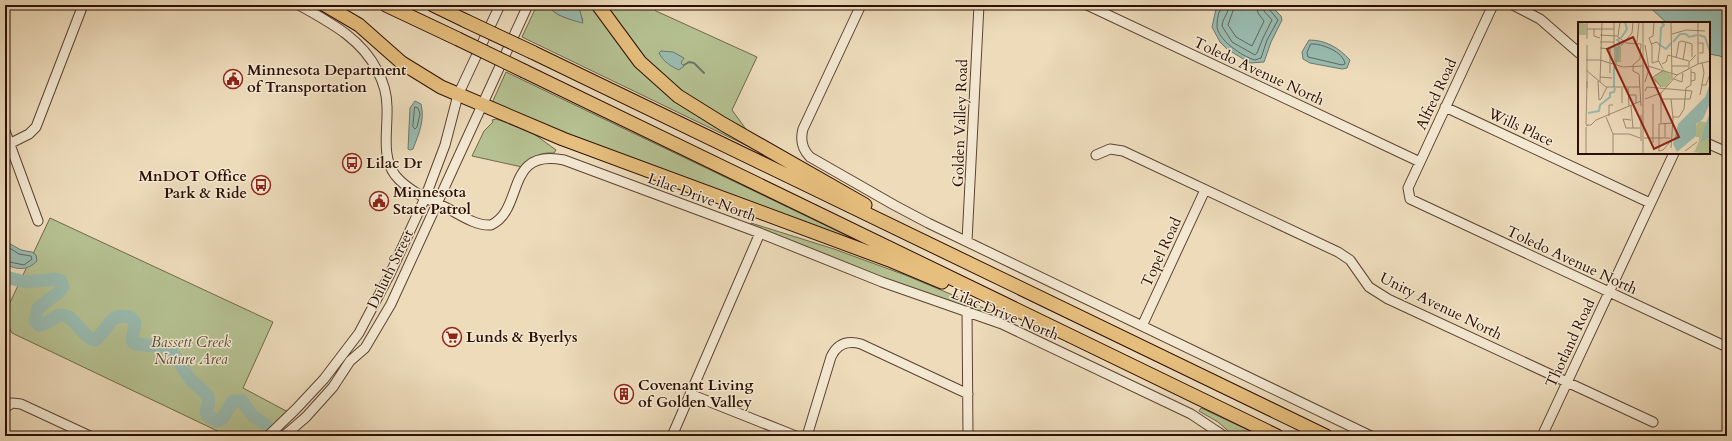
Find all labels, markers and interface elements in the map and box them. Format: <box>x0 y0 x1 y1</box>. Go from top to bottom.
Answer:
inset map <box>1578 22 1710 154</box>
street label: Toledo Avenue North <box>1190 32 1328 110</box>
street label: Alfred Road <box>1411 55 1461 133</box>
street label: Golden Valley Road <box>948 59 972 187</box>
place label: Minnesota Department of Transportation <box>247 60 407 97</box>
public building icon: Minnesota Department of Transportation <box>222 68 244 90</box>
street label: Wills Place <box>1484 103 1557 151</box>
bus stop icon: Lilac Dr <box>341 152 363 174</box>
place label: Lilac Dr <box>366 153 423 173</box>
place label: MnDOT Office Park & Ride <box>138 166 247 203</box>
street label: Lilac Drive North <box>645 168 760 226</box>
bus stop icon: MnDOT Office Park & Ride <box>250 174 272 196</box>
place label: Minnesota State Patrol <box>393 182 471 219</box>
public building icon: Minnesota State Patrol <box>368 190 390 212</box>
street label: Topel Road <box>1136 214 1186 290</box>
street label: Toledo Avenue North <box>1503 221 1641 299</box>
street label: Duluth Street <box>362 226 418 312</box>
street label: Unity Avenue North <box>1377 268 1506 345</box>
street label: Lilac Drive North <box>948 283 1062 345</box>
street label: Thotland Road <box>1541 295 1599 391</box>
supermarket icon: Lunds & Byerlys <box>441 326 463 348</box>
place label: Lunds & Byerlys <box>466 327 578 347</box>
park label: Bassett Creek Nature Area <box>151 332 231 369</box>
place label: Covenant Living of Golden Valley <box>638 375 753 412</box>
building icon: Covenant Living of Golden Valley <box>613 383 635 405</box>

